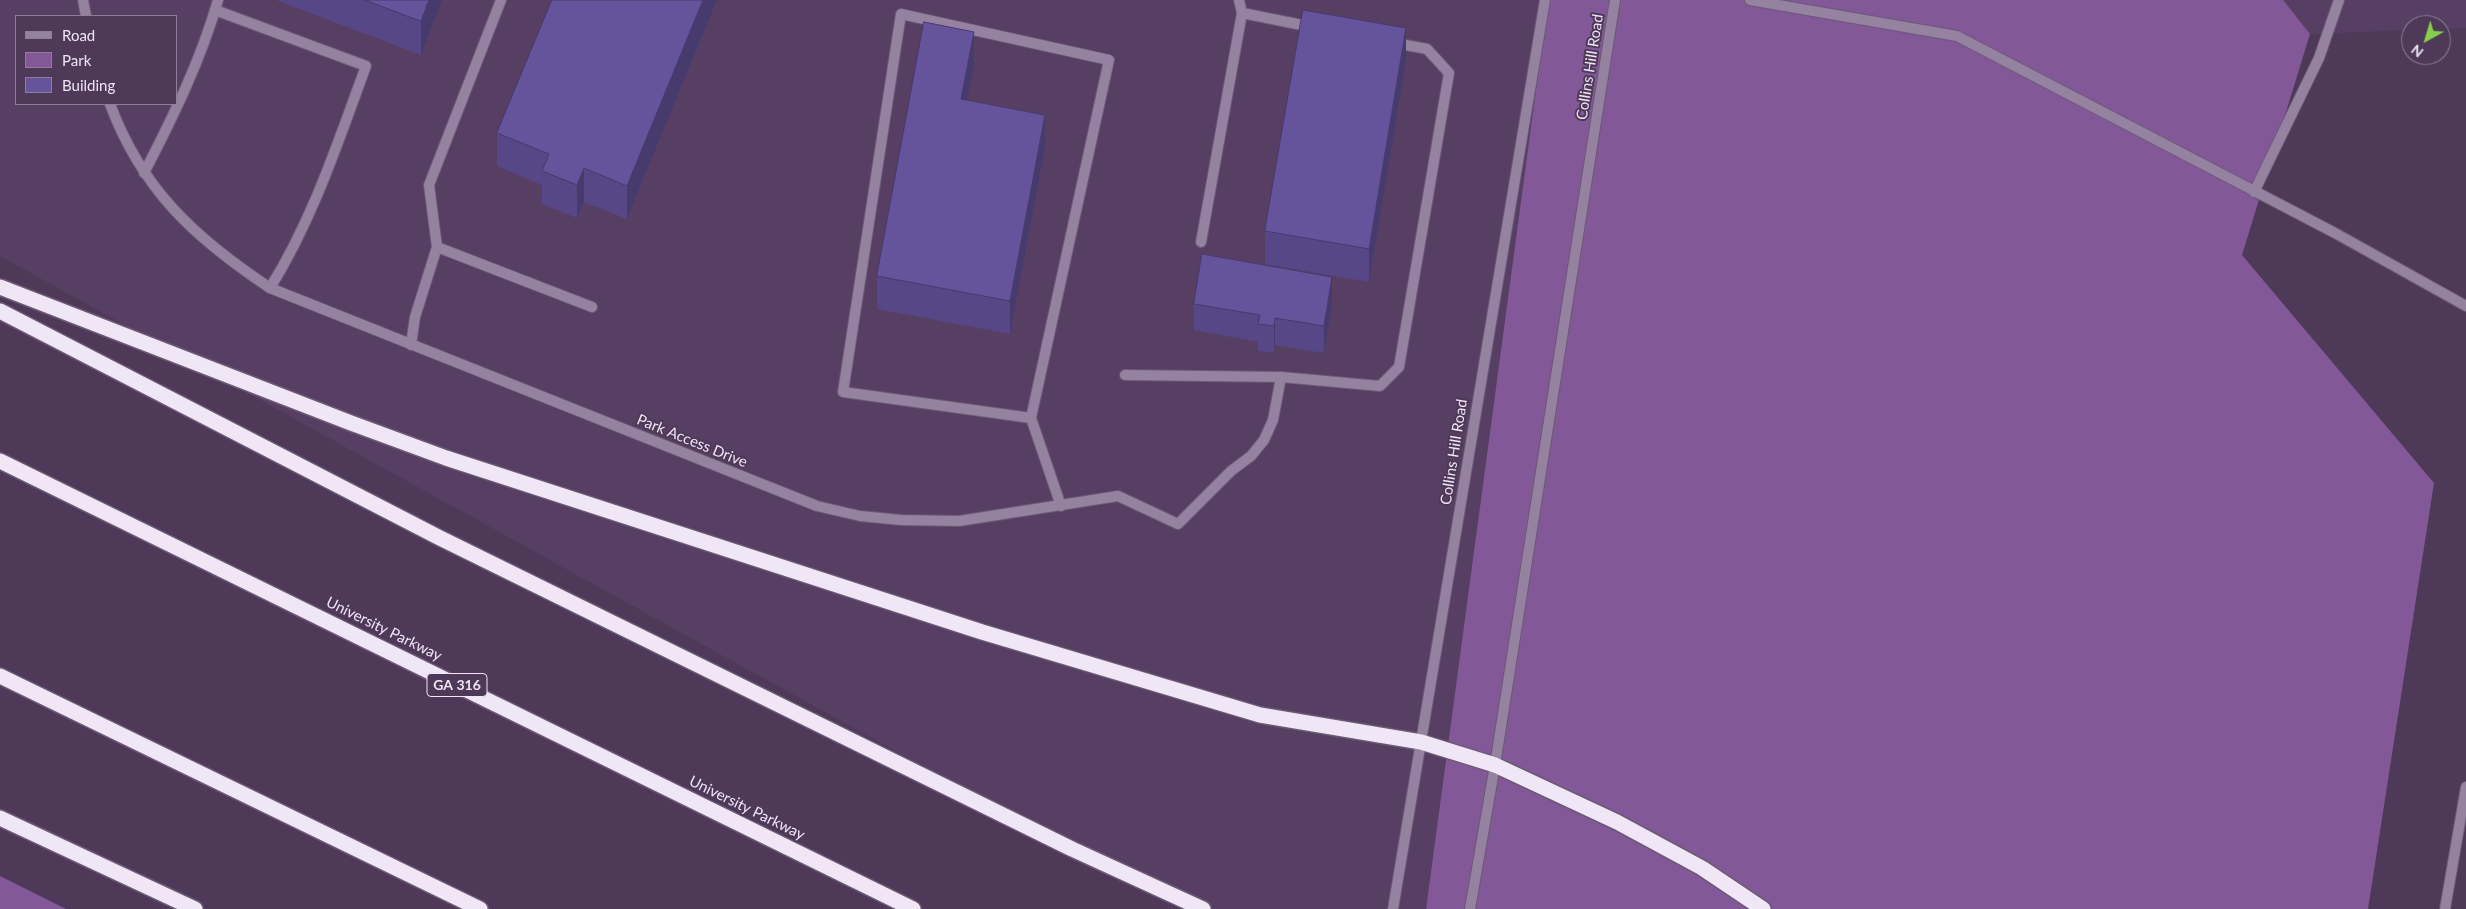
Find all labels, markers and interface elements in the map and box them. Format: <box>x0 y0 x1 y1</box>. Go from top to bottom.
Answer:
street label: Collins Hill Road <box>1573 13 1607 121</box>
legend <box>15 15 178 105</box>
north arrow <box>2401 15 2451 65</box>
text: Road <box>62 26 95 44</box>
text: N <box>2407 41 2426 61</box>
text: Park <box>62 51 91 69</box>
text: Building <box>62 76 115 94</box>
street label: Collins Hill Road <box>1437 398 1471 506</box>
street label: Park Access Drive <box>634 411 750 471</box>
street label: University Parkway <box>323 593 445 665</box>
road number: GA 316 <box>427 674 487 696</box>
street label: University Parkway <box>686 772 808 844</box>

